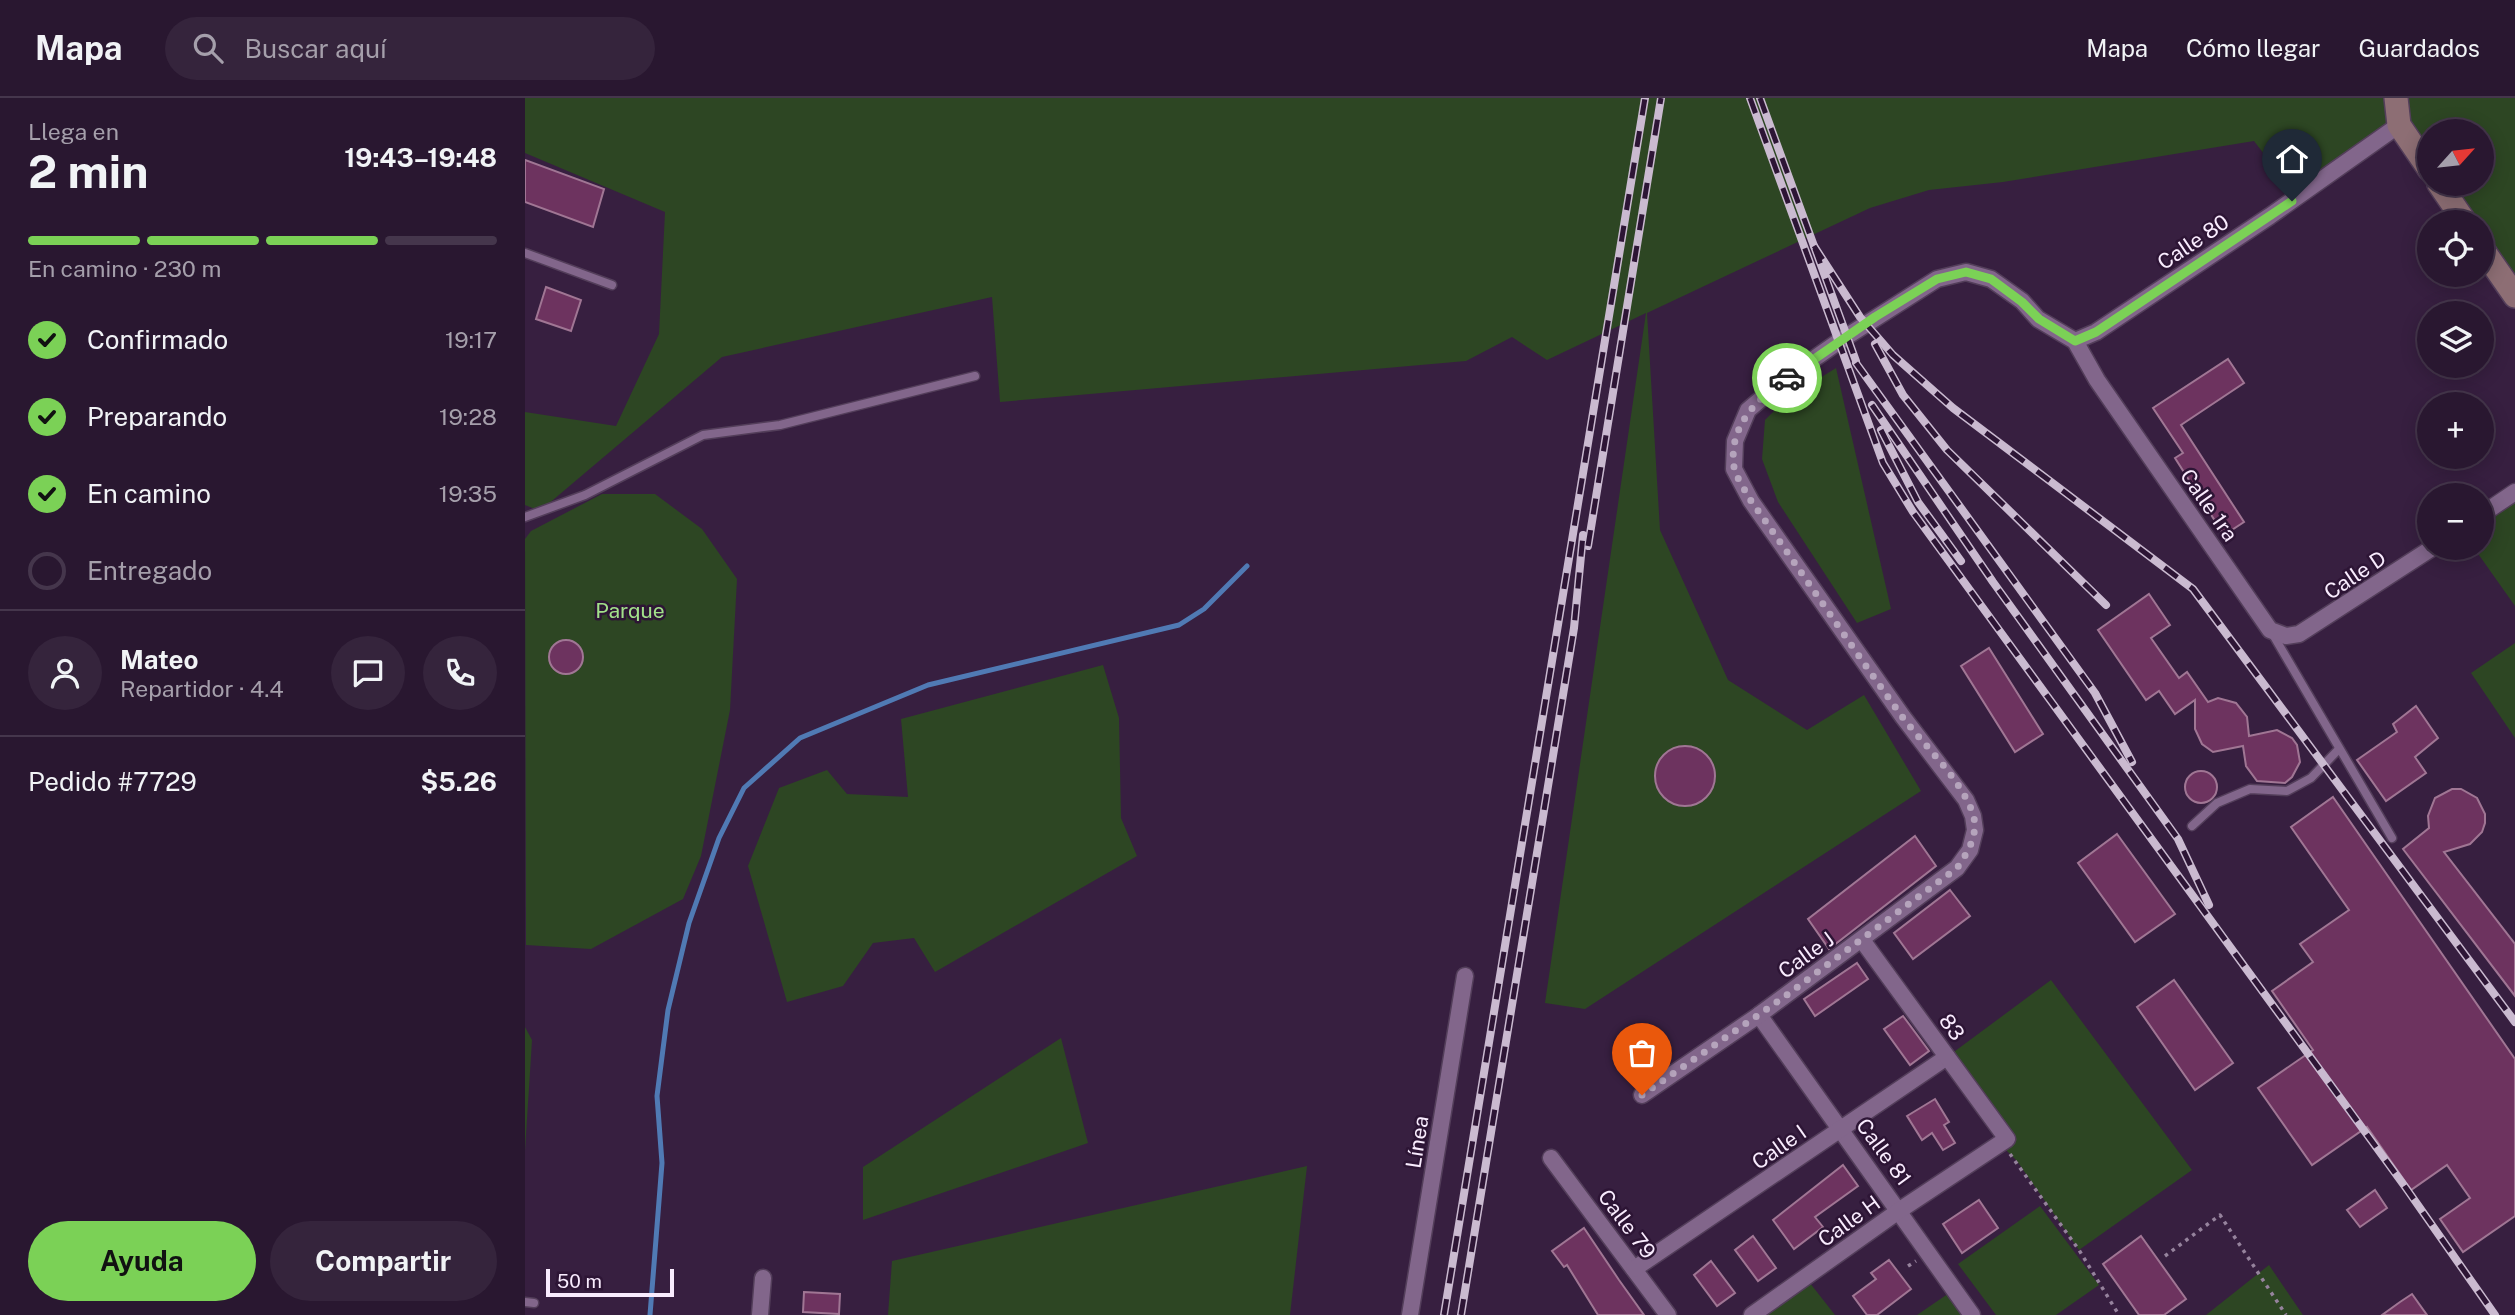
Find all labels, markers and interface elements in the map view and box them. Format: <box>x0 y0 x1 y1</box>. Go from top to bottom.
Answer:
search box <box>165 17 655 80</box>
text: Mapa <box>35 29 123 67</box>
icon: search <box>189 29 227 67</box>
text: Buscar aquí <box>245 33 386 64</box>
text: Mapa <box>2086 34 2148 62</box>
text: Cómo llegar <box>2186 34 2320 62</box>
text: Guardados <box>2358 34 2480 62</box>
text: Llega en <box>28 118 119 145</box>
north arrow <box>2417 119 2494 196</box>
map controls <box>2417 119 2494 560</box>
pin <box>2262 129 2322 201</box>
icon: home <box>2273 140 2311 178</box>
text: 19:43–19:48 <box>344 142 497 173</box>
text: 2 min <box>28 144 148 198</box>
street label: Calle 80 <box>2152 209 2234 275</box>
button: locate <box>2417 210 2494 287</box>
text: En camino · 230 m <box>28 255 221 282</box>
button: layers <box>2417 301 2494 378</box>
icon: check <box>28 321 66 359</box>
text: Confirmado <box>87 324 228 355</box>
text: 19:17 <box>445 326 497 353</box>
courier <box>1752 343 1822 413</box>
icon: car <box>1768 359 1806 397</box>
button: + <box>2417 392 2494 469</box>
icon: check <box>28 398 66 436</box>
text: Preparando <box>87 401 227 432</box>
text: 19:28 <box>439 403 497 430</box>
street label: Calle 1ra <box>2175 464 2243 546</box>
icon: check <box>28 475 66 513</box>
text: En camino <box>87 478 211 509</box>
text: 19:35 <box>439 480 497 507</box>
button: − <box>2417 483 2494 560</box>
street label: Calle D <box>2319 545 2391 605</box>
text: Entregado <box>87 555 212 586</box>
park label: Parque <box>595 598 665 623</box>
button: person <box>28 636 102 710</box>
button: chat <box>331 636 405 710</box>
button: phone <box>423 636 497 710</box>
text: Mateo <box>120 644 198 675</box>
text: Repartidor · 4.4 <box>120 675 284 702</box>
text: Pedido #7729 <box>28 766 197 797</box>
text: $5.26 <box>421 766 497 797</box>
street label: Calle J <box>1773 926 1839 984</box>
street label: 83 <box>1934 1009 1970 1045</box>
pin <box>1612 1023 1672 1095</box>
icon: bag <box>1623 1034 1661 1072</box>
street label: Línea <box>1401 1114 1433 1170</box>
street label: Calle 81 <box>1851 1114 1917 1190</box>
street label: Calle I <box>1747 1119 1811 1175</box>
street label: Calle 79 <box>1593 1185 1661 1263</box>
street label: Calle H <box>1813 1190 1885 1252</box>
button: Ayuda <box>28 1221 256 1301</box>
button: Compartir <box>270 1221 497 1301</box>
scale bar <box>546 1266 674 1298</box>
text: 50 m <box>557 1270 602 1292</box>

